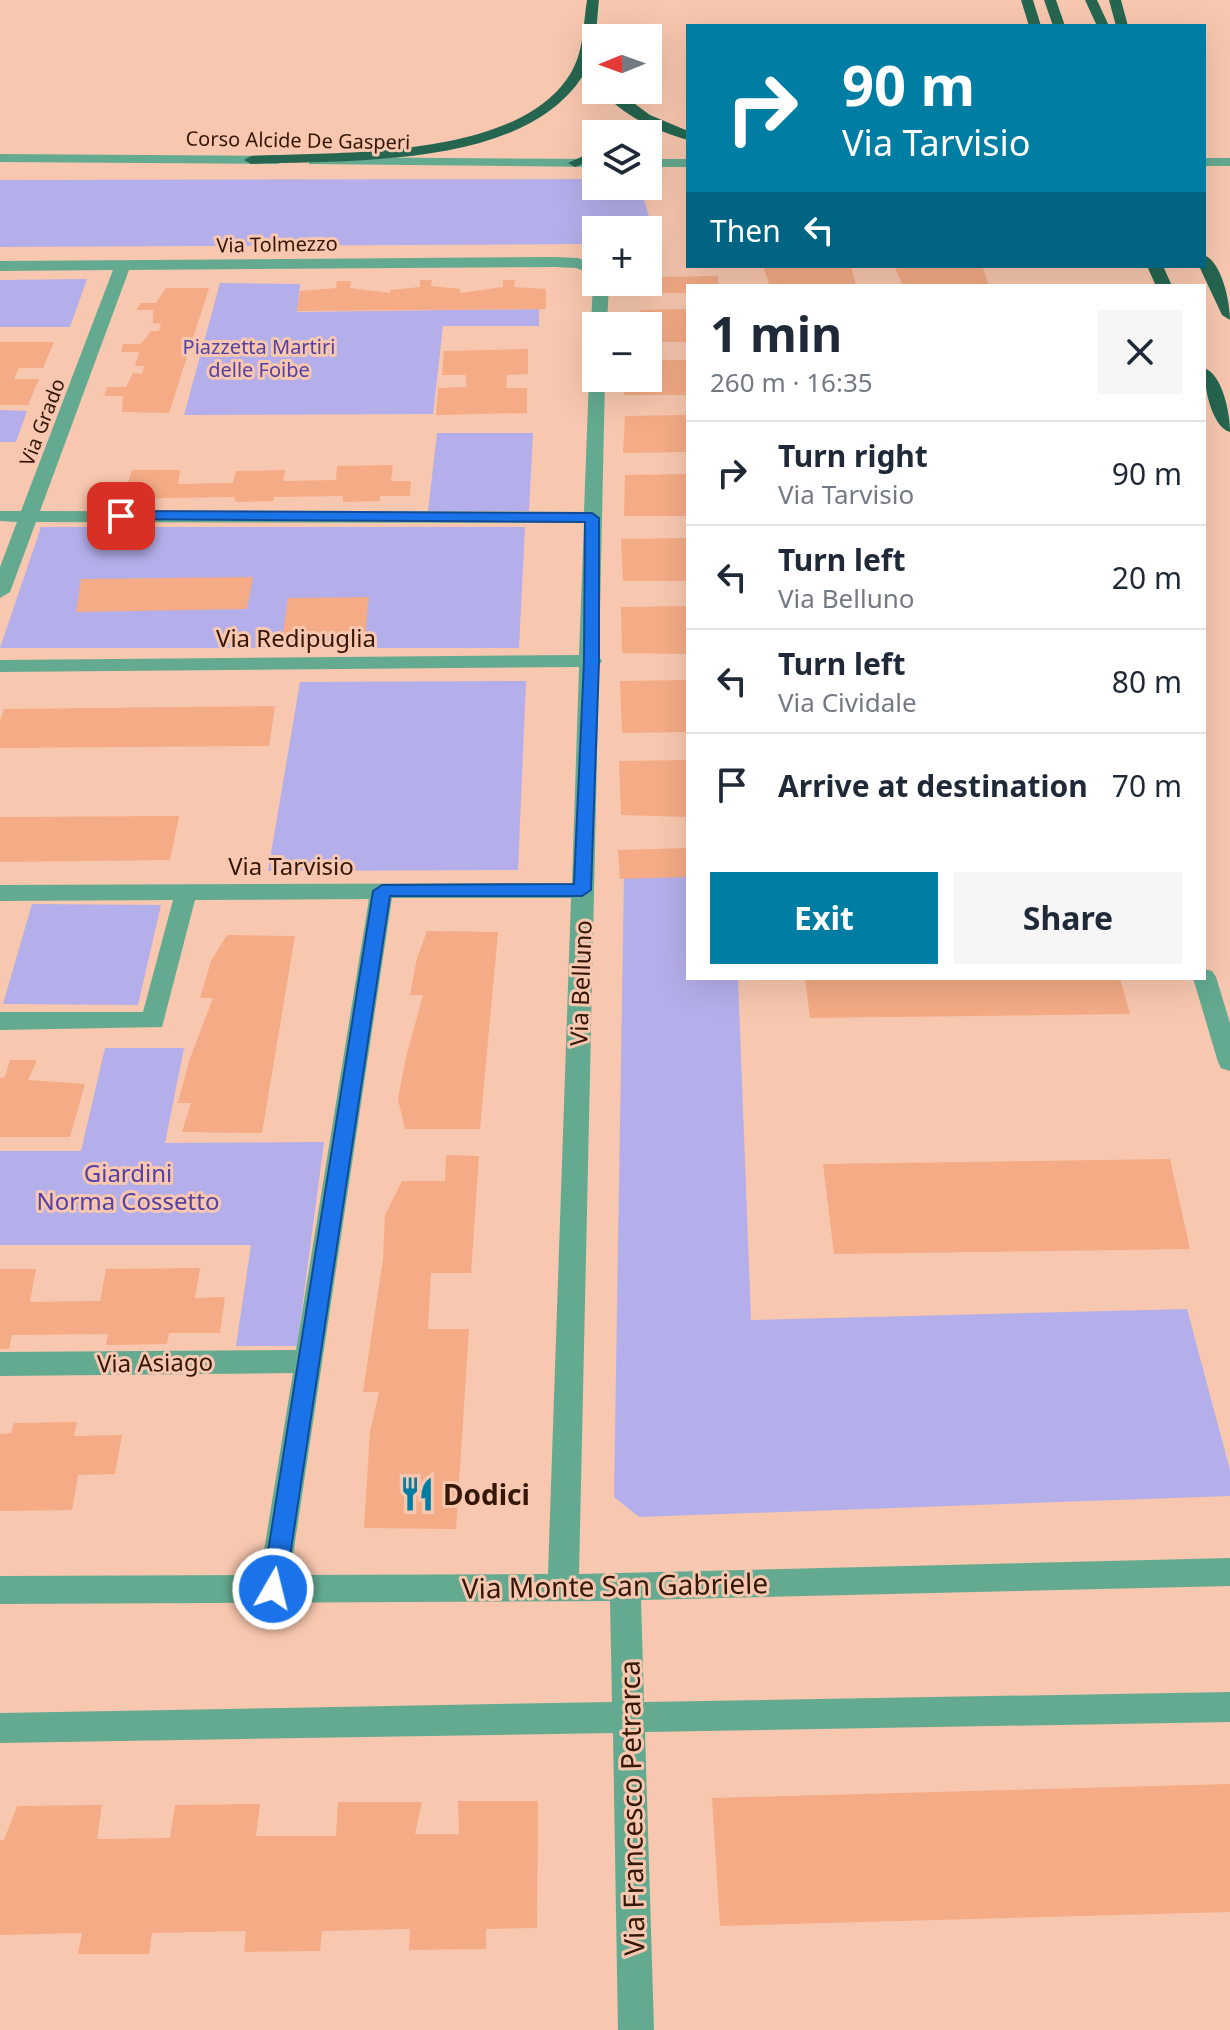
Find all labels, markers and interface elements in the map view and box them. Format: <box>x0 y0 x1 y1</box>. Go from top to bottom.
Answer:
north arrow <box>582 24 662 104</box>
map controls <box>582 24 662 392</box>
text: 90 m <box>842 46 975 122</box>
icon: right <box>710 56 814 160</box>
text: Via Tarvisio <box>842 118 1031 167</box>
button: layers <box>582 120 662 200</box>
street label: Corso Alcide De Gasperi <box>185 125 411 155</box>
icon: left <box>797 208 841 252</box>
text: Then <box>710 210 781 251</box>
button: + <box>582 216 662 296</box>
street label: Via Tolmezzo <box>216 229 338 259</box>
text: 1 min <box>710 301 842 366</box>
button: close <box>1098 310 1182 394</box>
button: − <box>582 312 662 392</box>
park label: Piazzetta Martiri delle Foibe <box>183 333 335 383</box>
text: 260 m · 16:35 <box>710 364 873 400</box>
street label: Via Grado <box>13 374 71 470</box>
text: Turn right <box>778 435 928 476</box>
icon: right <box>710 451 754 495</box>
text: 90 m <box>1112 453 1182 494</box>
text: Via Tarvisio <box>778 476 914 512</box>
pin <box>87 482 155 550</box>
icon: arrive <box>99 494 143 538</box>
text: Turn left <box>778 539 906 580</box>
icon: left <box>710 555 754 599</box>
text: 20 m <box>1112 557 1182 598</box>
text: Via Belluno <box>778 580 915 616</box>
street label: Via Redipuglia <box>216 621 376 654</box>
text: Turn left <box>778 643 906 684</box>
icon: left <box>710 659 754 703</box>
text: 80 m <box>1112 661 1182 702</box>
text: Via Cividale <box>778 684 917 720</box>
icon: arrive <box>710 763 754 807</box>
text: Arrive at destination <box>778 765 1088 806</box>
text: 70 m <box>1112 765 1182 806</box>
street label: Via Tarvisio <box>228 849 354 882</box>
button: Exit <box>710 872 938 964</box>
button: Share <box>954 872 1182 964</box>
street label: Via Belluno <box>561 919 599 1047</box>
park label: Giardini Norma Cossetto <box>37 1156 219 1217</box>
street label: Via Asiago <box>97 1344 213 1380</box>
restaurant icon: Dodici <box>398 1475 436 1513</box>
place label: Dodici <box>443 1475 530 1513</box>
position arrow <box>231 1547 315 1631</box>
street label: Via Monte San Gabriele <box>461 1563 769 1607</box>
street label: Via Francesco Petrarca <box>609 1660 653 1956</box>

